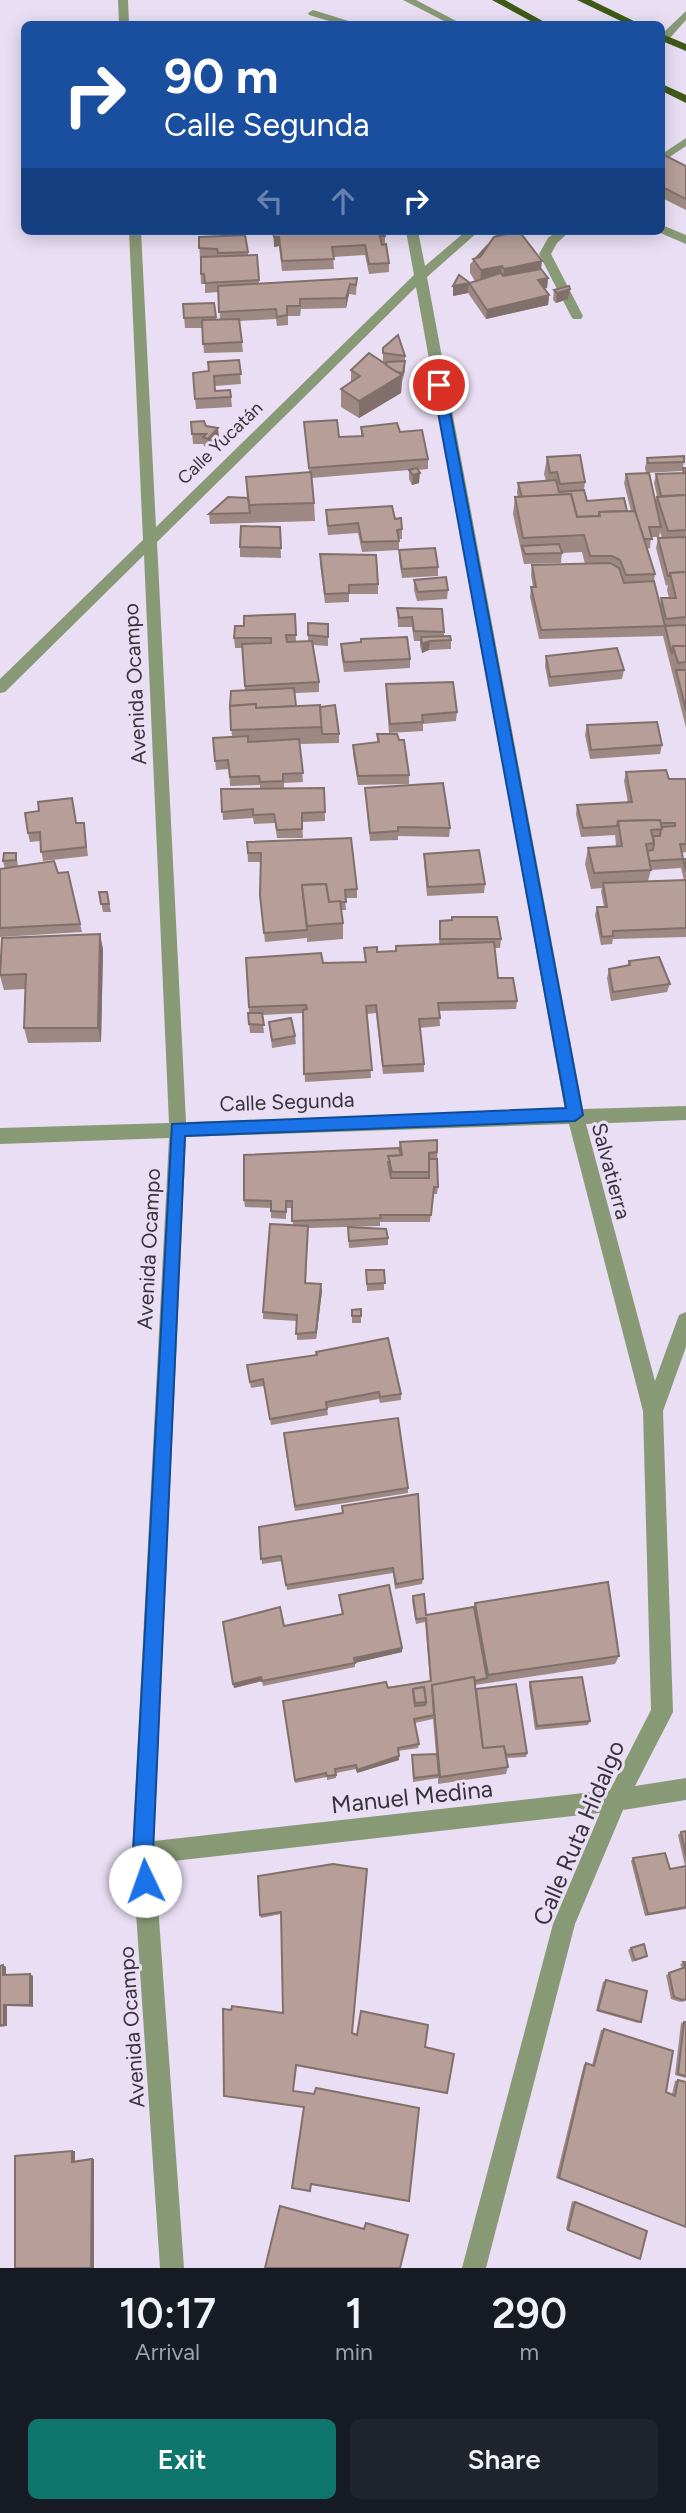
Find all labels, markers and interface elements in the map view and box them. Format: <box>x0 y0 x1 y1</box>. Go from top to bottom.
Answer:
text: 90 m <box>164 46 279 105</box>
icon: right <box>49 49 140 140</box>
text: Calle Segunda <box>164 106 370 144</box>
icon: left <box>251 182 289 220</box>
icon: ahead <box>324 182 362 220</box>
icon: right <box>397 182 435 220</box>
pin <box>409 355 469 415</box>
icon: arrive <box>420 366 458 404</box>
street label: Calle Yucatán <box>173 397 267 489</box>
street label: Avenida Ocampo <box>118 603 151 765</box>
street label: Calle Segunda <box>219 1087 355 1116</box>
street label: Salvatierra <box>587 1120 636 1222</box>
street label: Avenida Ocampo <box>132 1168 165 1330</box>
street label: Calle Ruta Hidalgo <box>527 1736 631 1930</box>
street label: Manuel Medina <box>330 1774 494 1819</box>
position arrow <box>108 1844 182 1918</box>
street label: Avenida Ocampo <box>113 1945 150 2109</box>
text: 10:17 <box>119 2288 216 2339</box>
text: 1 <box>345 2288 363 2339</box>
text: 290 <box>492 2288 567 2339</box>
text: Arrival <box>135 2338 200 2366</box>
text: min <box>335 2338 373 2366</box>
text: m <box>520 2338 539 2366</box>
button: Exit <box>28 2419 336 2499</box>
button: Share <box>350 2419 658 2499</box>

